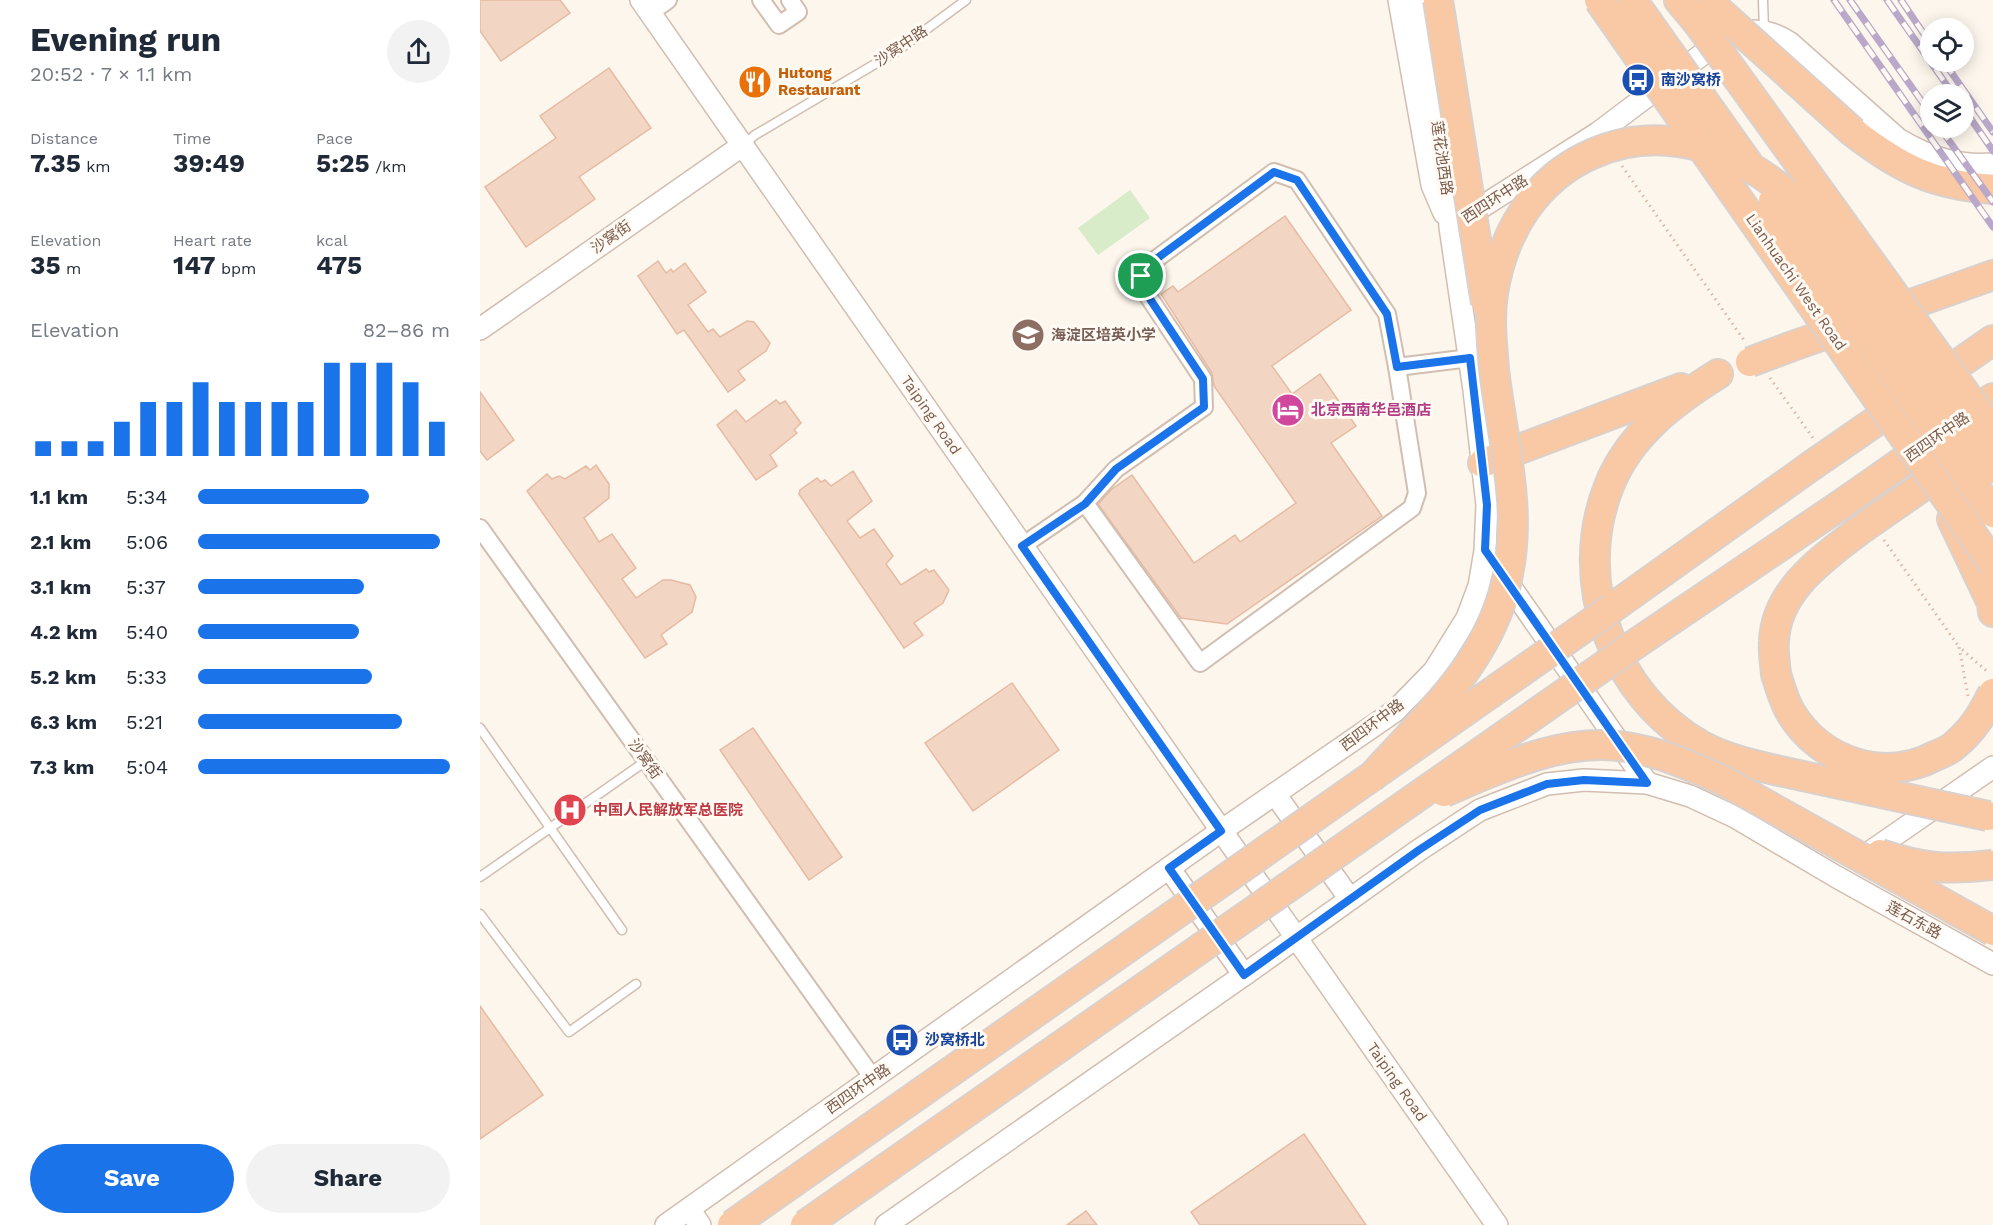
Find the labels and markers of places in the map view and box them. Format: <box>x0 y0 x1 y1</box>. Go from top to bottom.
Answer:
bus stop icon: 南沙窝桥 <box>1620 62 1656 98</box>
restaurant icon: Hutong Restaurant <box>737 64 773 100</box>
place label: Hutong Restaurant <box>778 64 861 99</box>
place label: 南沙窝桥 <box>1661 71 1721 89</box>
pin <box>1115 250 1166 301</box>
school or university icon: 海淀区培英小学 <box>1010 317 1046 353</box>
place label: 海淀区培英小学 <box>1051 326 1156 344</box>
hotel icon: 北京西南华邑酒店 <box>1270 392 1306 428</box>
place label: 北京西南华邑酒店 <box>1311 401 1431 419</box>
hospital icon: 中国人民解放军总医院 <box>552 792 588 828</box>
place label: 中国人民解放军总医院 <box>593 801 743 819</box>
bus stop icon: 沙窝桥北 <box>884 1022 920 1058</box>
place label: 沙窝桥北 <box>925 1031 985 1049</box>

